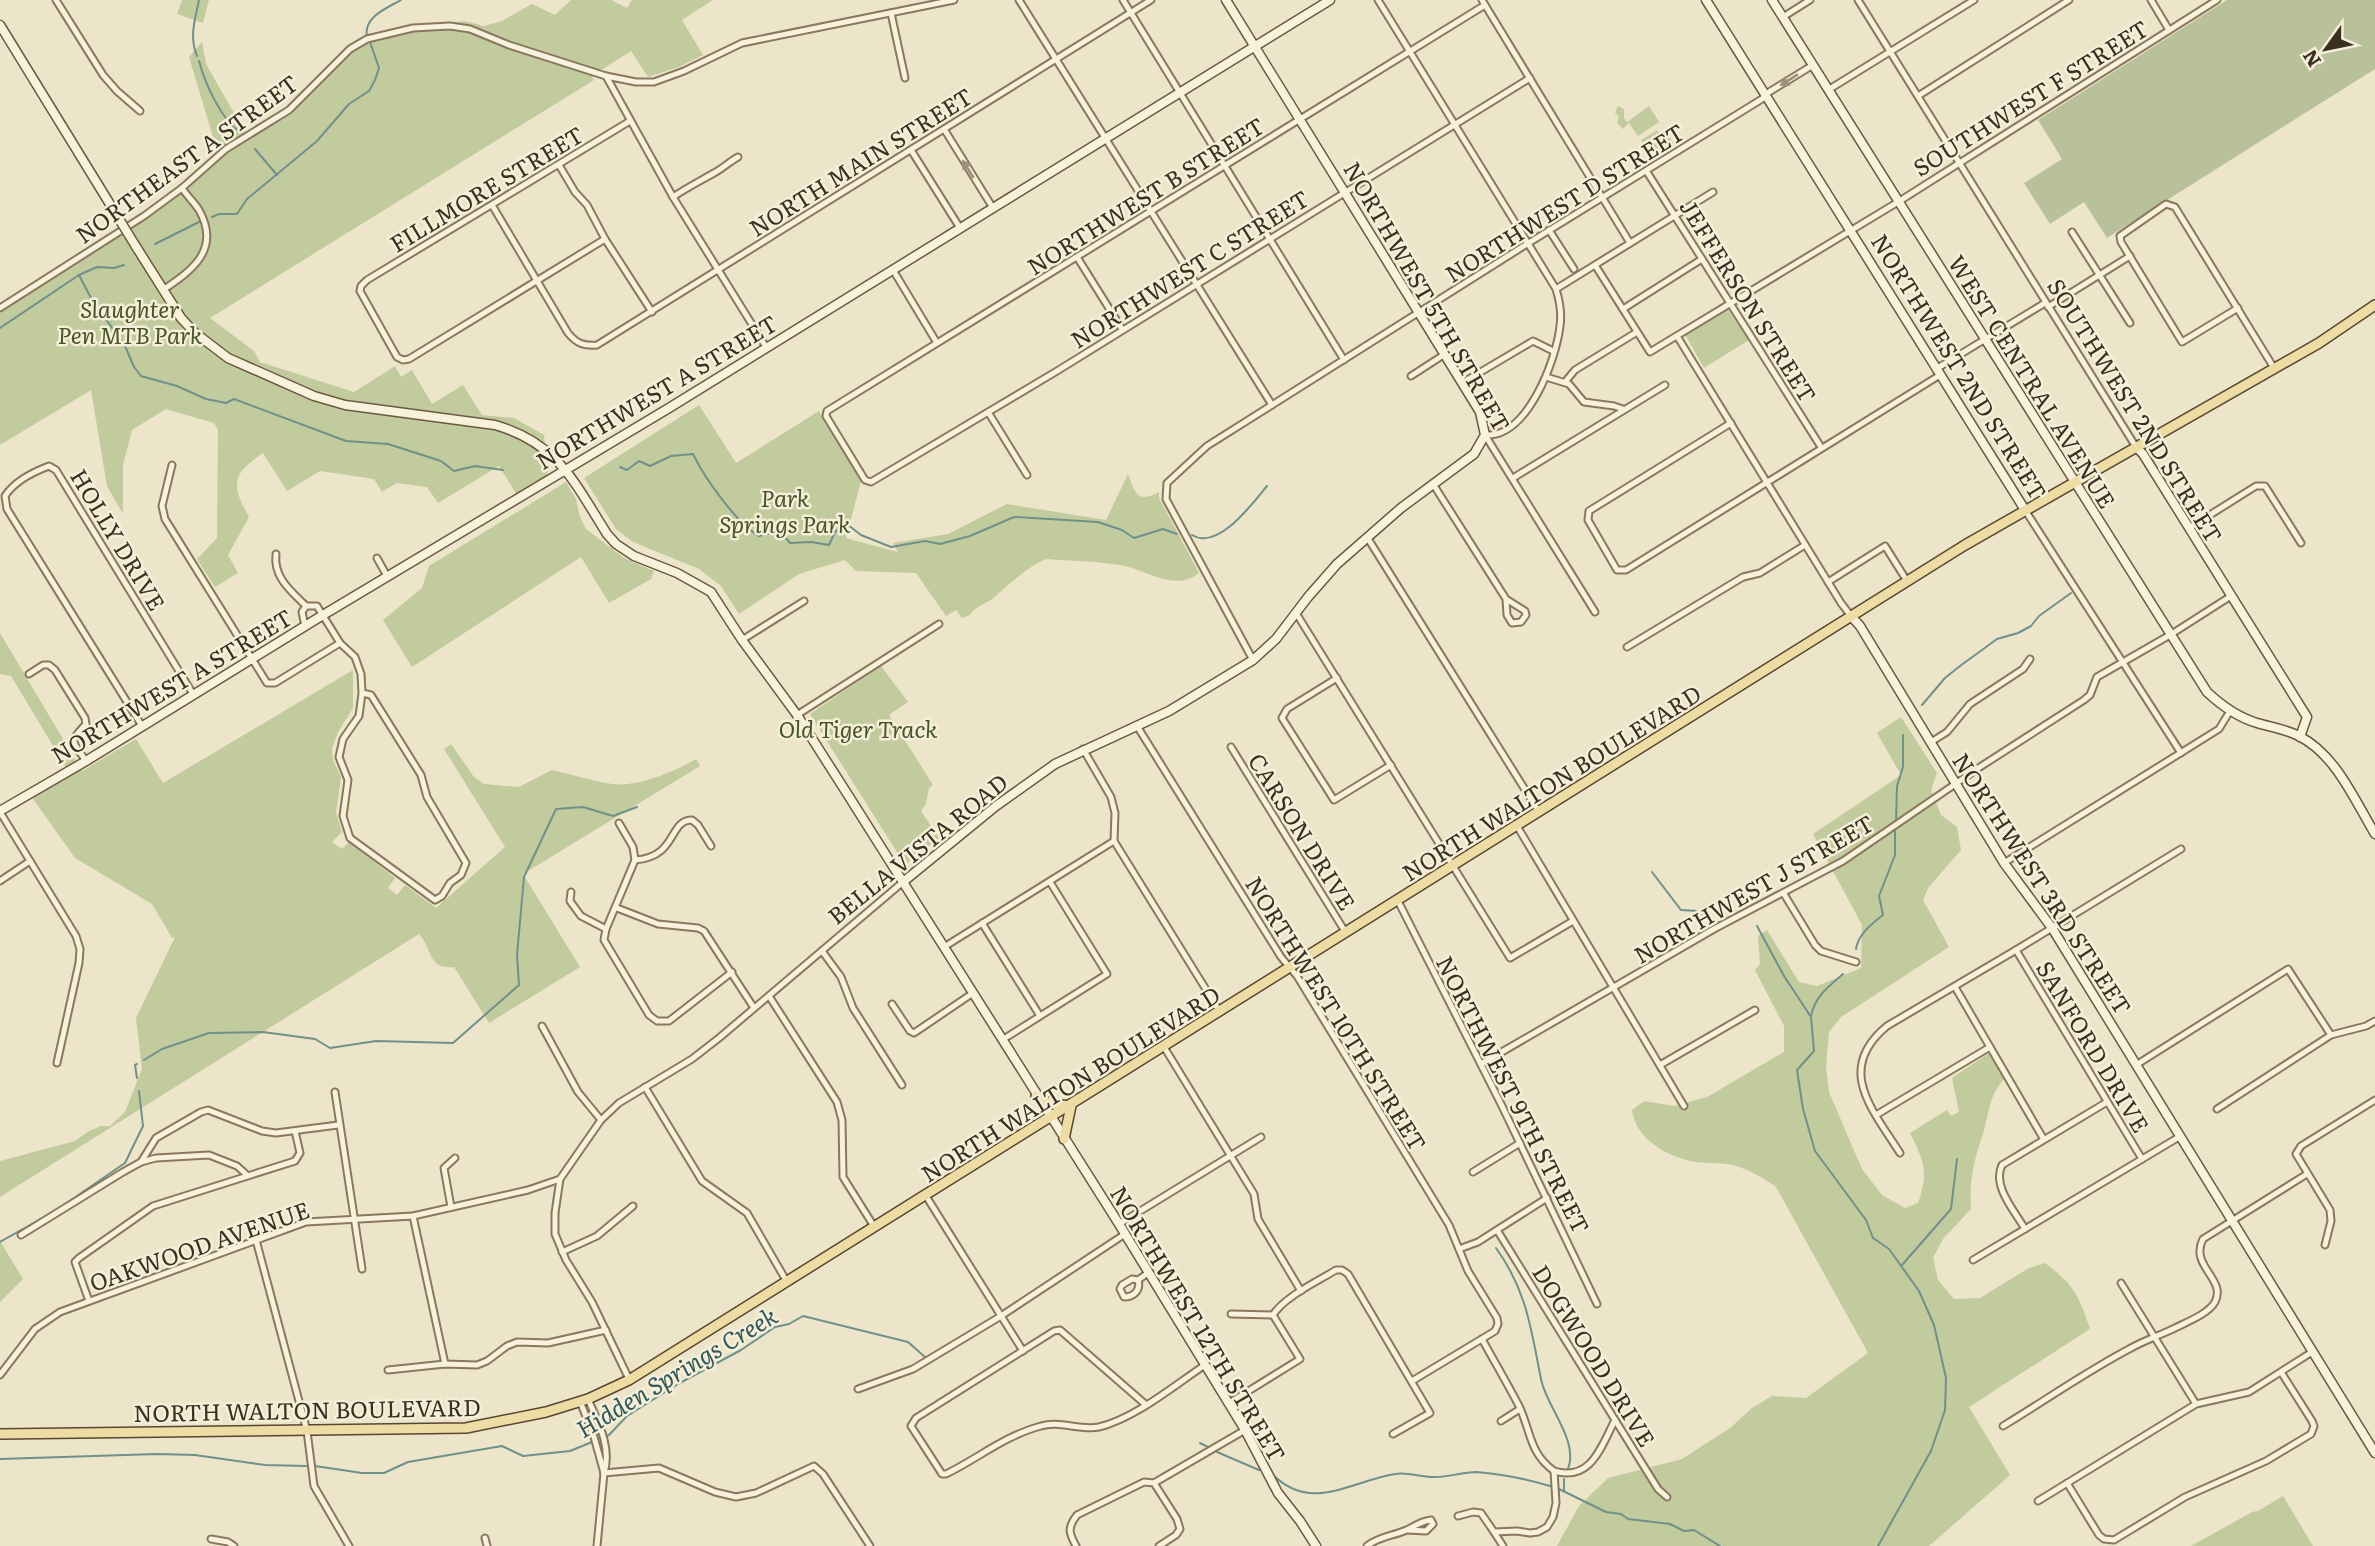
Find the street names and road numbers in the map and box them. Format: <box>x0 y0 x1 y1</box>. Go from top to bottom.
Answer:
street label: SOUTHWEST F STREET <box>1906 10 2154 183</box>
street label: NORTHEAST A STREET <box>68 65 304 251</box>
street label: NORTH MAIN STREET <box>742 78 978 244</box>
street label: NORTHWEST B STREET <box>1020 108 1270 282</box>
street label: NORTHWEST D STREET <box>1438 114 1690 290</box>
street label: FILLMORE STREET <box>383 116 590 259</box>
street label: NORTHWEST 5TH STREET <box>1336 154 1520 438</box>
street label: NORTHWEST C STREET <box>1063 181 1315 355</box>
street label: JEFFERSON STREET <box>1672 192 1826 408</box>
street label: NORTHWEST 2ND STREET <box>1864 226 2056 506</box>
street label: WEST CENTRAL AVENUE <box>1941 248 2125 514</box>
street label: SOUTHWEST 2ND STREET <box>2040 271 2232 549</box>
street label: NORTHWEST A STREET <box>529 305 783 477</box>
street label: HOLLY DRIVE <box>63 462 175 616</box>
street label: NORTHWEST A STREET <box>44 599 298 771</box>
street label: NORTH WALTON BOULEVARD <box>1395 676 1707 888</box>
street label: NORTHWEST 3RD STREET <box>1945 745 2141 1021</box>
street label: CARSON DRIVE <box>1241 746 1365 916</box>
street label: BELLA VISTA ROAD <box>820 765 1014 931</box>
street label: NORTHWEST J STREET <box>1627 805 1879 971</box>
street label: NORTHWEST 10TH STREET <box>1238 869 1436 1157</box>
street label: NORTHWEST 9TH STREET <box>1429 949 1599 1239</box>
street label: SANFORD DRIVE <box>2029 954 2159 1138</box>
street label: NORTH WALTON BOULEVARD <box>914 977 1226 1189</box>
street label: NORTHWEST 12TH STREET <box>1103 1179 1295 1467</box>
street label: OAKWOOD AVENUE <box>84 1191 314 1299</box>
street label: DOGWOOD DRIVE <box>1525 1257 1665 1453</box>
street label: NORTH WALTON BOULEVARD <box>133 1389 481 1429</box>

